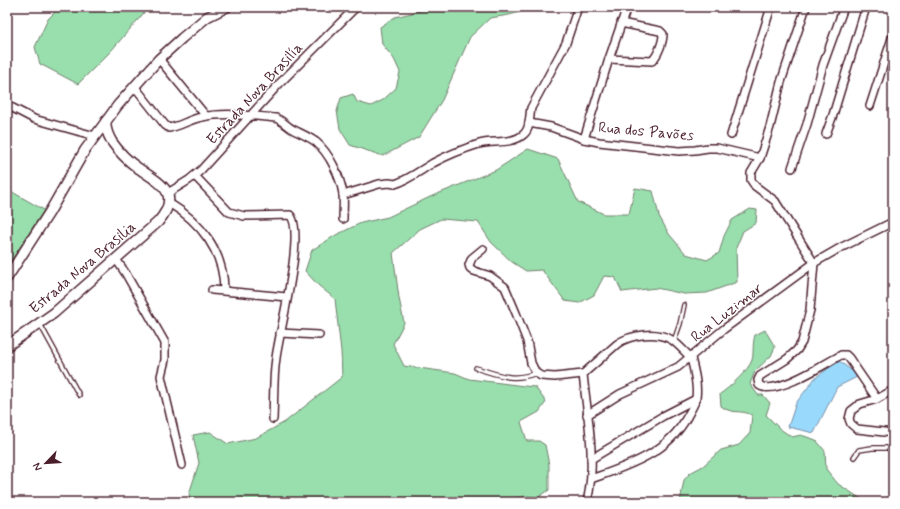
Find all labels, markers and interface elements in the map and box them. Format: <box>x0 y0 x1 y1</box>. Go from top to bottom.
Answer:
street label: Estrada Nova Brasilía <box>202 38 308 149</box>
street label: Rua dos Pavões <box>597 118 695 146</box>
street label: Estrada Nova Brasilia <box>25 217 141 319</box>
street label: Rua Luzimar <box>687 279 767 347</box>
north arrow <box>26 443 66 483</box>
text: N <box>30 461 46 473</box>

